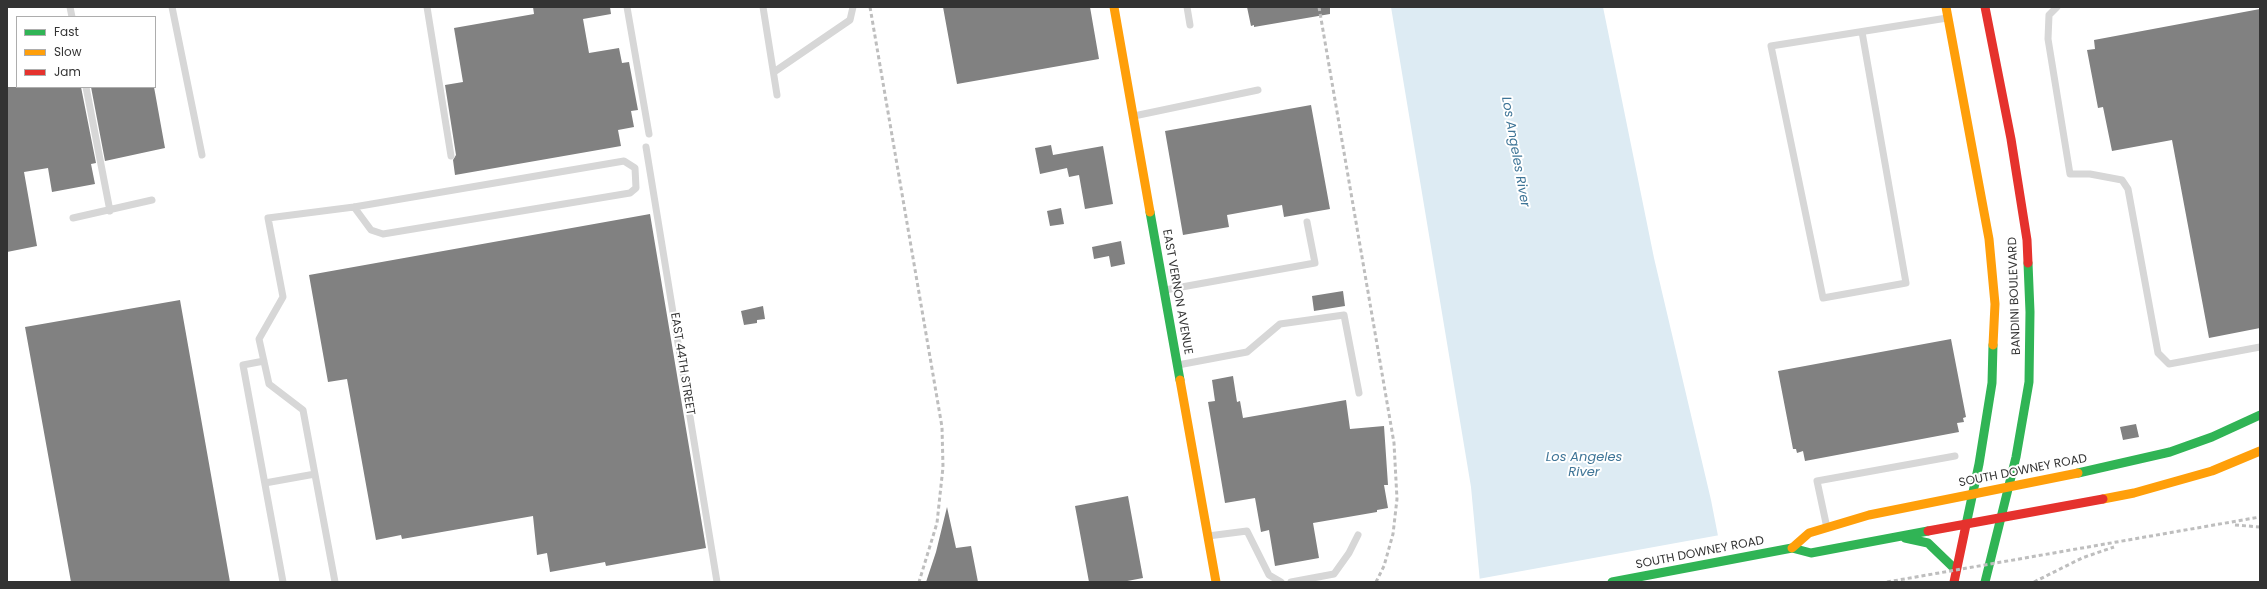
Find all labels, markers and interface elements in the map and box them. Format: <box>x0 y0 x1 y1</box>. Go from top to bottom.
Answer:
legend <box>16 16 156 88</box>
text: Fast <box>54 23 79 40</box>
text: Slow <box>54 43 82 60</box>
text: Jam <box>54 63 81 80</box>
water label: Los Angeles River <box>1498 96 1532 208</box>
street label: EAST VERNON AVENUE <box>1159 228 1195 356</box>
street label: BANDINI BOULEVARD <box>2006 237 2024 355</box>
street label: EAST 44TH STREET <box>667 312 697 416</box>
water label: Los Angeles River <box>1546 450 1622 481</box>
street label: SOUTH DOWNEY ROAD <box>1958 452 2088 490</box>
street label: SOUTH DOWNEY ROAD <box>1635 534 1765 572</box>

